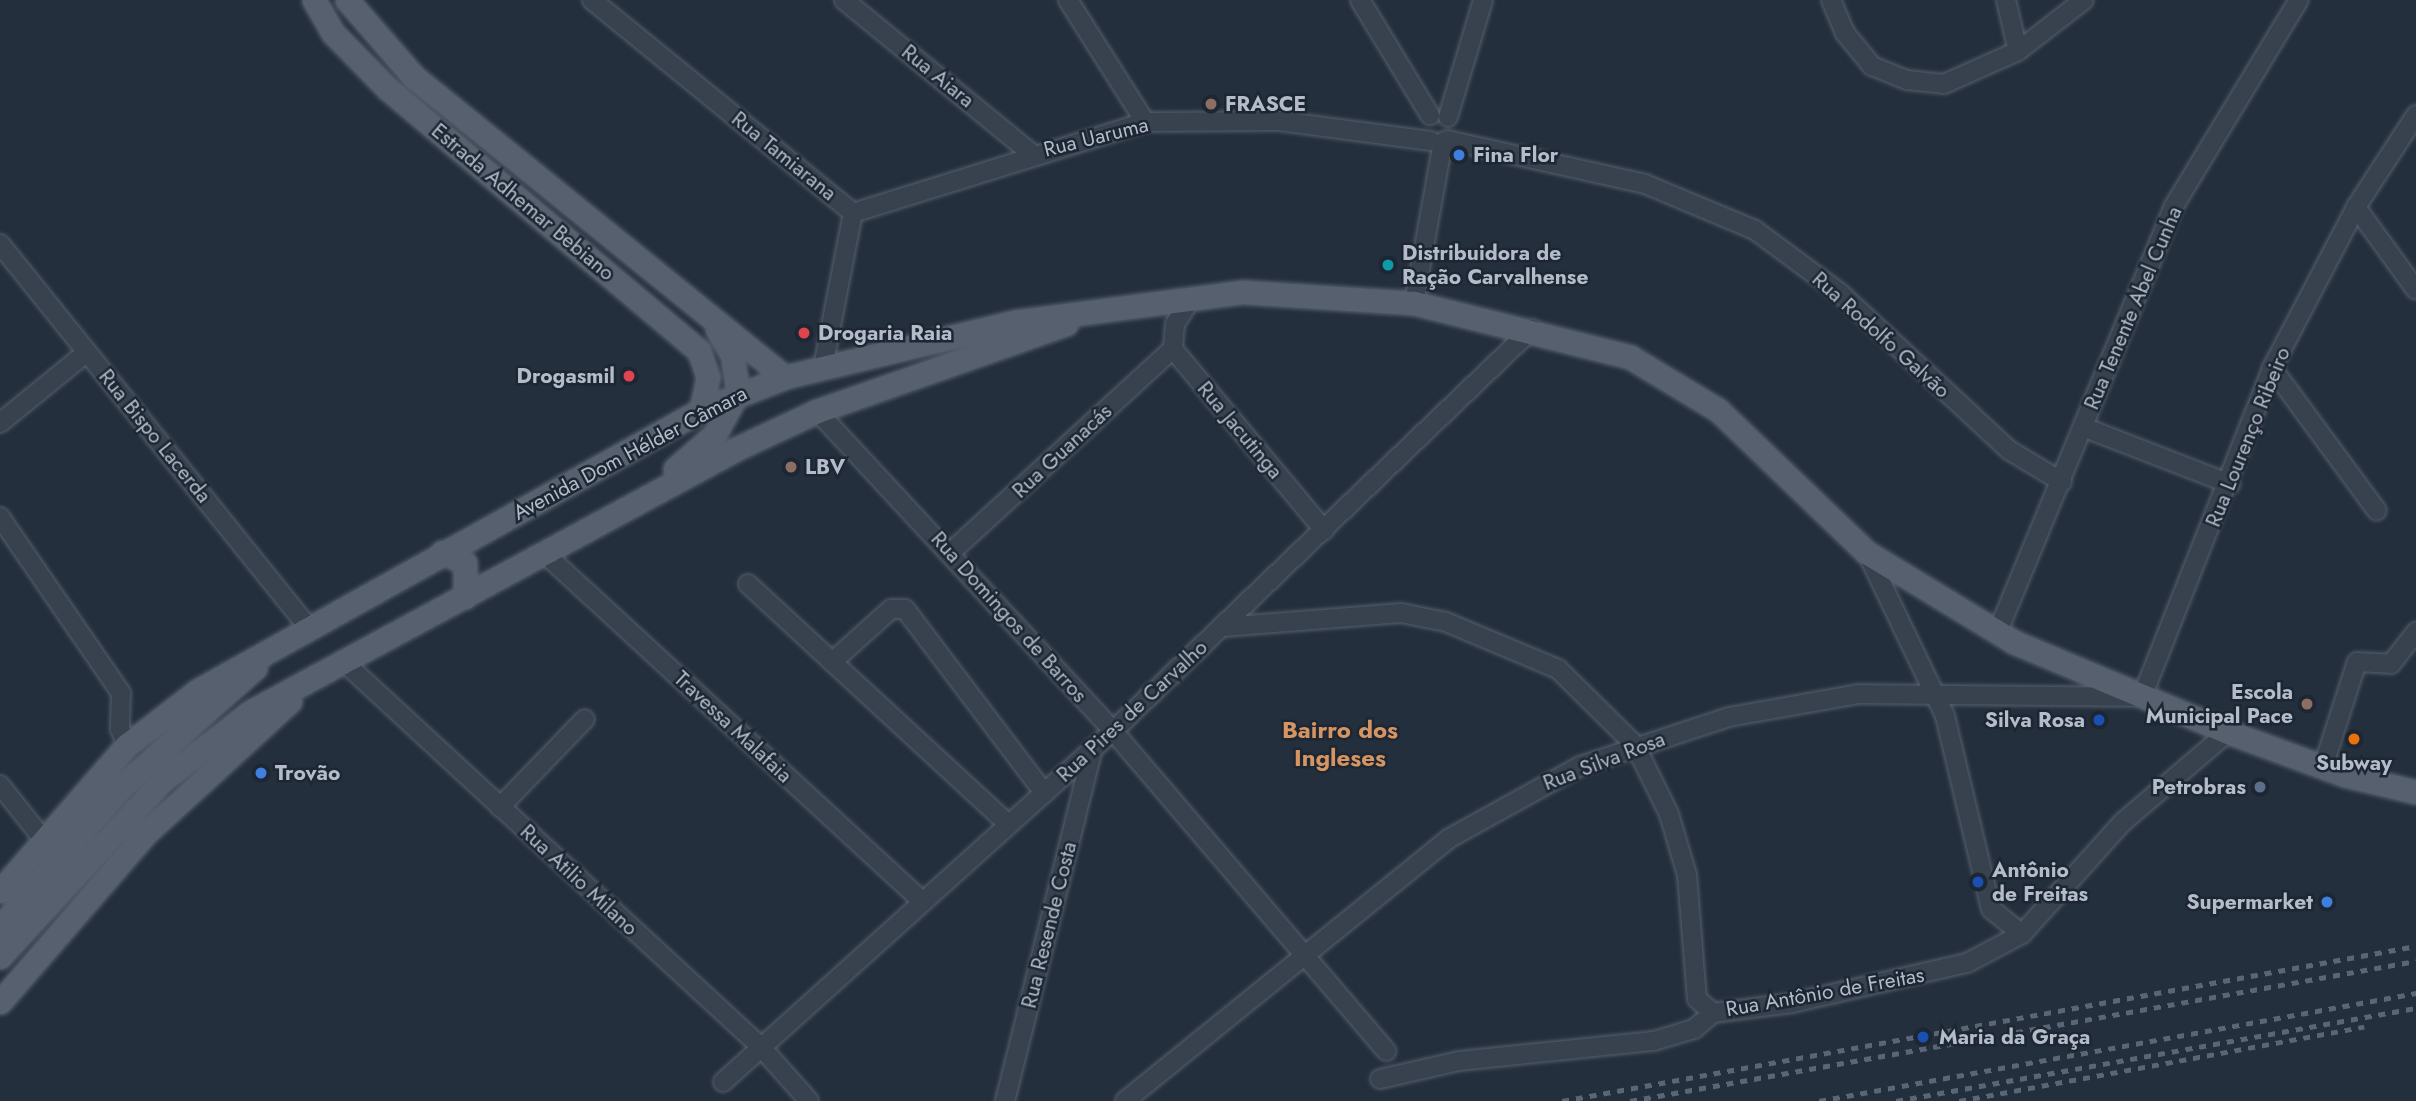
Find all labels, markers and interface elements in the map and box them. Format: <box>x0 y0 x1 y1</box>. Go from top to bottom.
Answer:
street label: Rua Aiara <box>897 39 979 113</box>
place label: FRASCE <box>1225 91 1306 117</box>
marker: FRASCE <box>1203 96 1219 112</box>
street label: Rua Tamiarana <box>727 106 841 206</box>
street label: Rua Uaruma <box>1041 112 1151 162</box>
street label: Estrada Adhemar Bebiano <box>426 118 620 286</box>
place label: Fina Flor <box>1473 142 1558 168</box>
marker: Fina Flor <box>1451 147 1467 163</box>
street label: Rua Tenente Abel Cunha <box>2079 203 2187 413</box>
place label: Distribuidora de Ração Carvalhense <box>1402 240 1588 290</box>
marker: Distribuidora de Ração Carvalhense <box>1380 257 1396 273</box>
street label: Rua Rodolfo Galvão <box>1807 267 1955 403</box>
place label: Drogaria Raia <box>818 320 952 346</box>
marker: Drogaria Raia <box>796 325 812 341</box>
street label: Rua Lourenço Ribeiro <box>2200 344 2296 530</box>
place label: Drogasmil <box>517 363 615 389</box>
street label: Rua Bispo Lacerda <box>94 364 216 508</box>
marker: Drogasmil <box>621 368 637 384</box>
street label: Rua Jacutinga <box>1192 376 1288 484</box>
street label: Avenida Dom Hélder Câmara <box>509 381 751 525</box>
street label: Rua Guanacás <box>1007 399 1117 503</box>
place label: LBV <box>805 454 845 480</box>
marker: LBV <box>783 459 799 475</box>
street label: Rua Domingos de Barros <box>926 526 1092 708</box>
street label: Rua Pires de Carvalho <box>1051 635 1213 787</box>
street label: Travessa Malafaia <box>669 666 797 788</box>
place label: Escola Municipal Pace <box>2146 679 2293 729</box>
marker: Escola Municipal Pace <box>2299 696 2315 712</box>
place label: Silva Rosa <box>1985 707 2085 733</box>
marker: Silva Rosa <box>2091 712 2107 728</box>
district label: Bairro dos Ingleses <box>1282 716 1398 772</box>
street label: Rua Silva Rosa <box>1540 726 1668 796</box>
marker: Subway <box>2346 731 2362 747</box>
place label: Subway <box>2316 750 2392 776</box>
place label: Trovão <box>275 760 340 786</box>
marker: Trovão <box>253 765 269 781</box>
place label: Petrobras <box>2152 774 2246 800</box>
marker: Petrobras <box>2252 779 2268 795</box>
street label: Rua Atilio Milano <box>515 819 643 941</box>
street label: Rua Resende Costa <box>1016 839 1082 1011</box>
place label: Antônio de Freitas <box>1992 857 2088 907</box>
marker: Antônio de Freitas <box>1970 874 1986 890</box>
place label: Supermarket <box>2186 889 2313 915</box>
marker: Supermarket <box>2319 894 2335 910</box>
street label: Rua Antônio de Freitas <box>1724 962 1926 1022</box>
place label: Maria da Graça <box>1939 1024 2090 1050</box>
marker: Maria da Graça <box>1913 1027 1933 1047</box>

